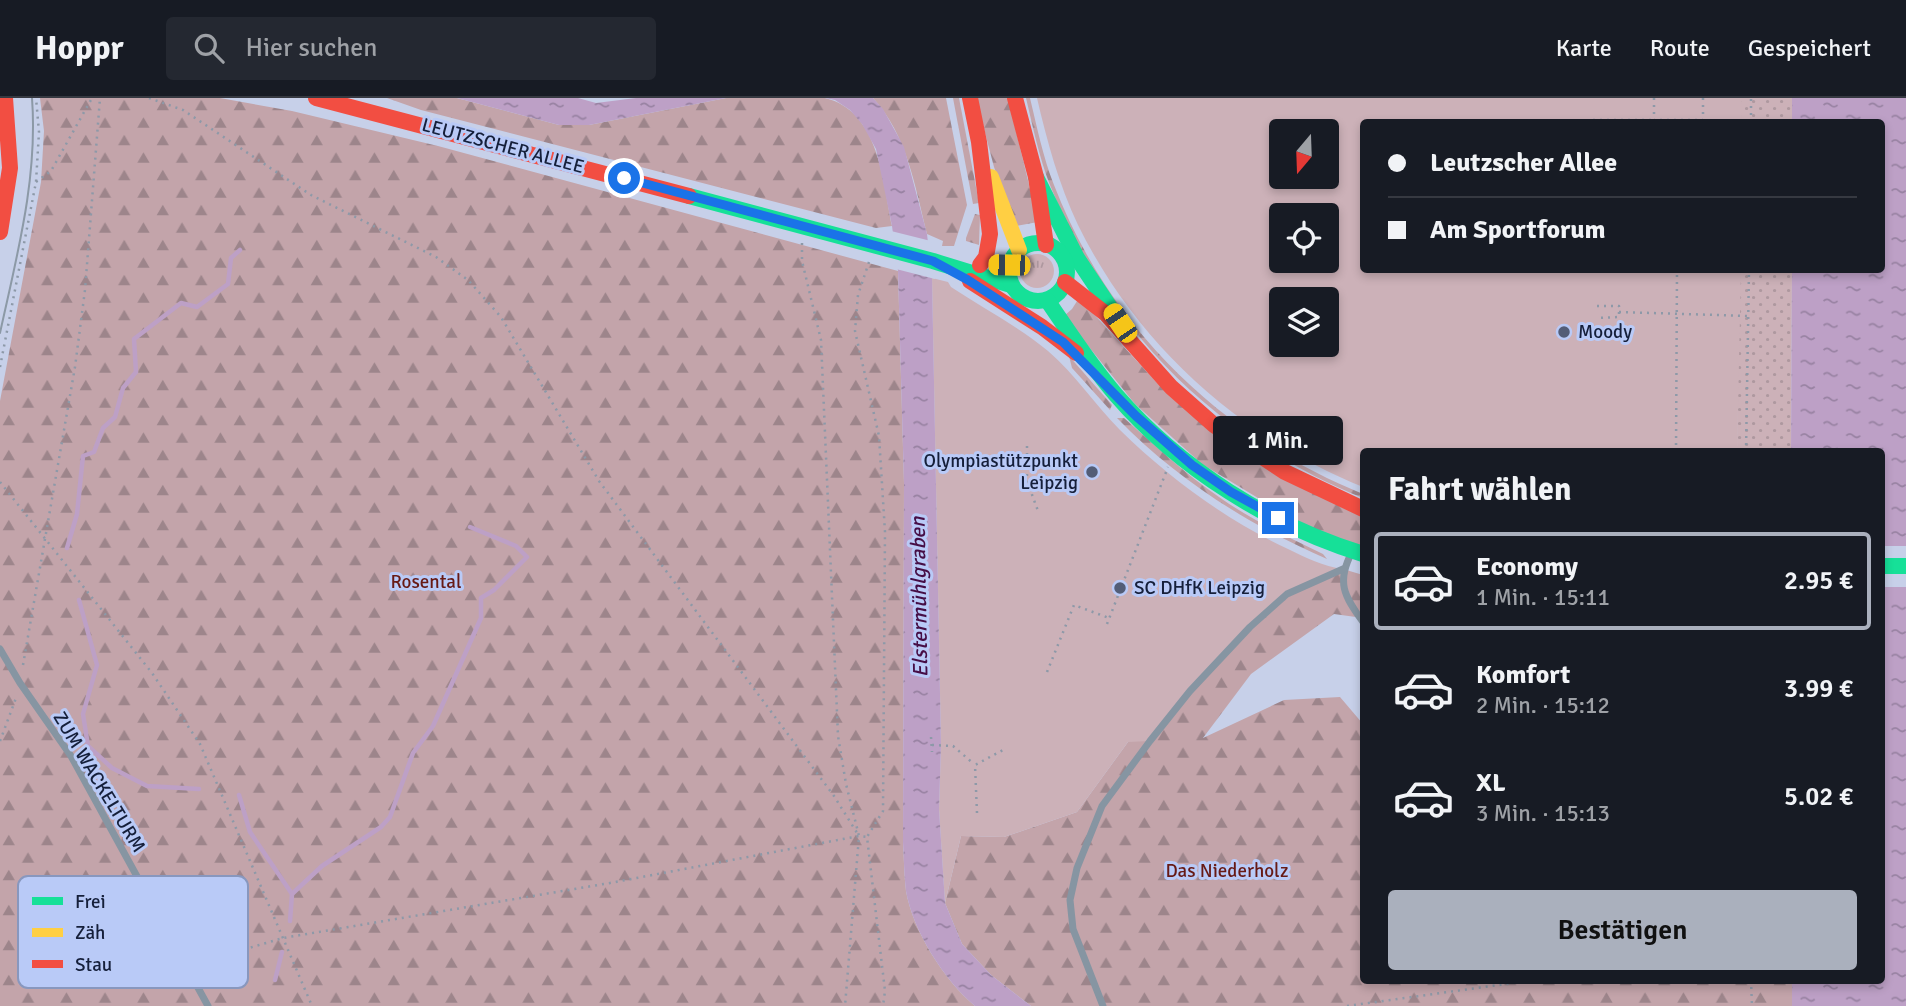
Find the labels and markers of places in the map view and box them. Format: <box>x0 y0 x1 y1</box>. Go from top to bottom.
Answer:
place label: Moody <box>1578 320 1632 344</box>
marker: Moody <box>1556 324 1572 340</box>
place label: Olympiastützpunkt Leipzig <box>923 449 1078 495</box>
marker: Olympiastützpunkt Leipzig <box>1084 464 1100 480</box>
place label: SC DHfK Leipzig <box>1134 576 1265 600</box>
marker: SC DHfK Leipzig <box>1112 580 1128 596</box>

